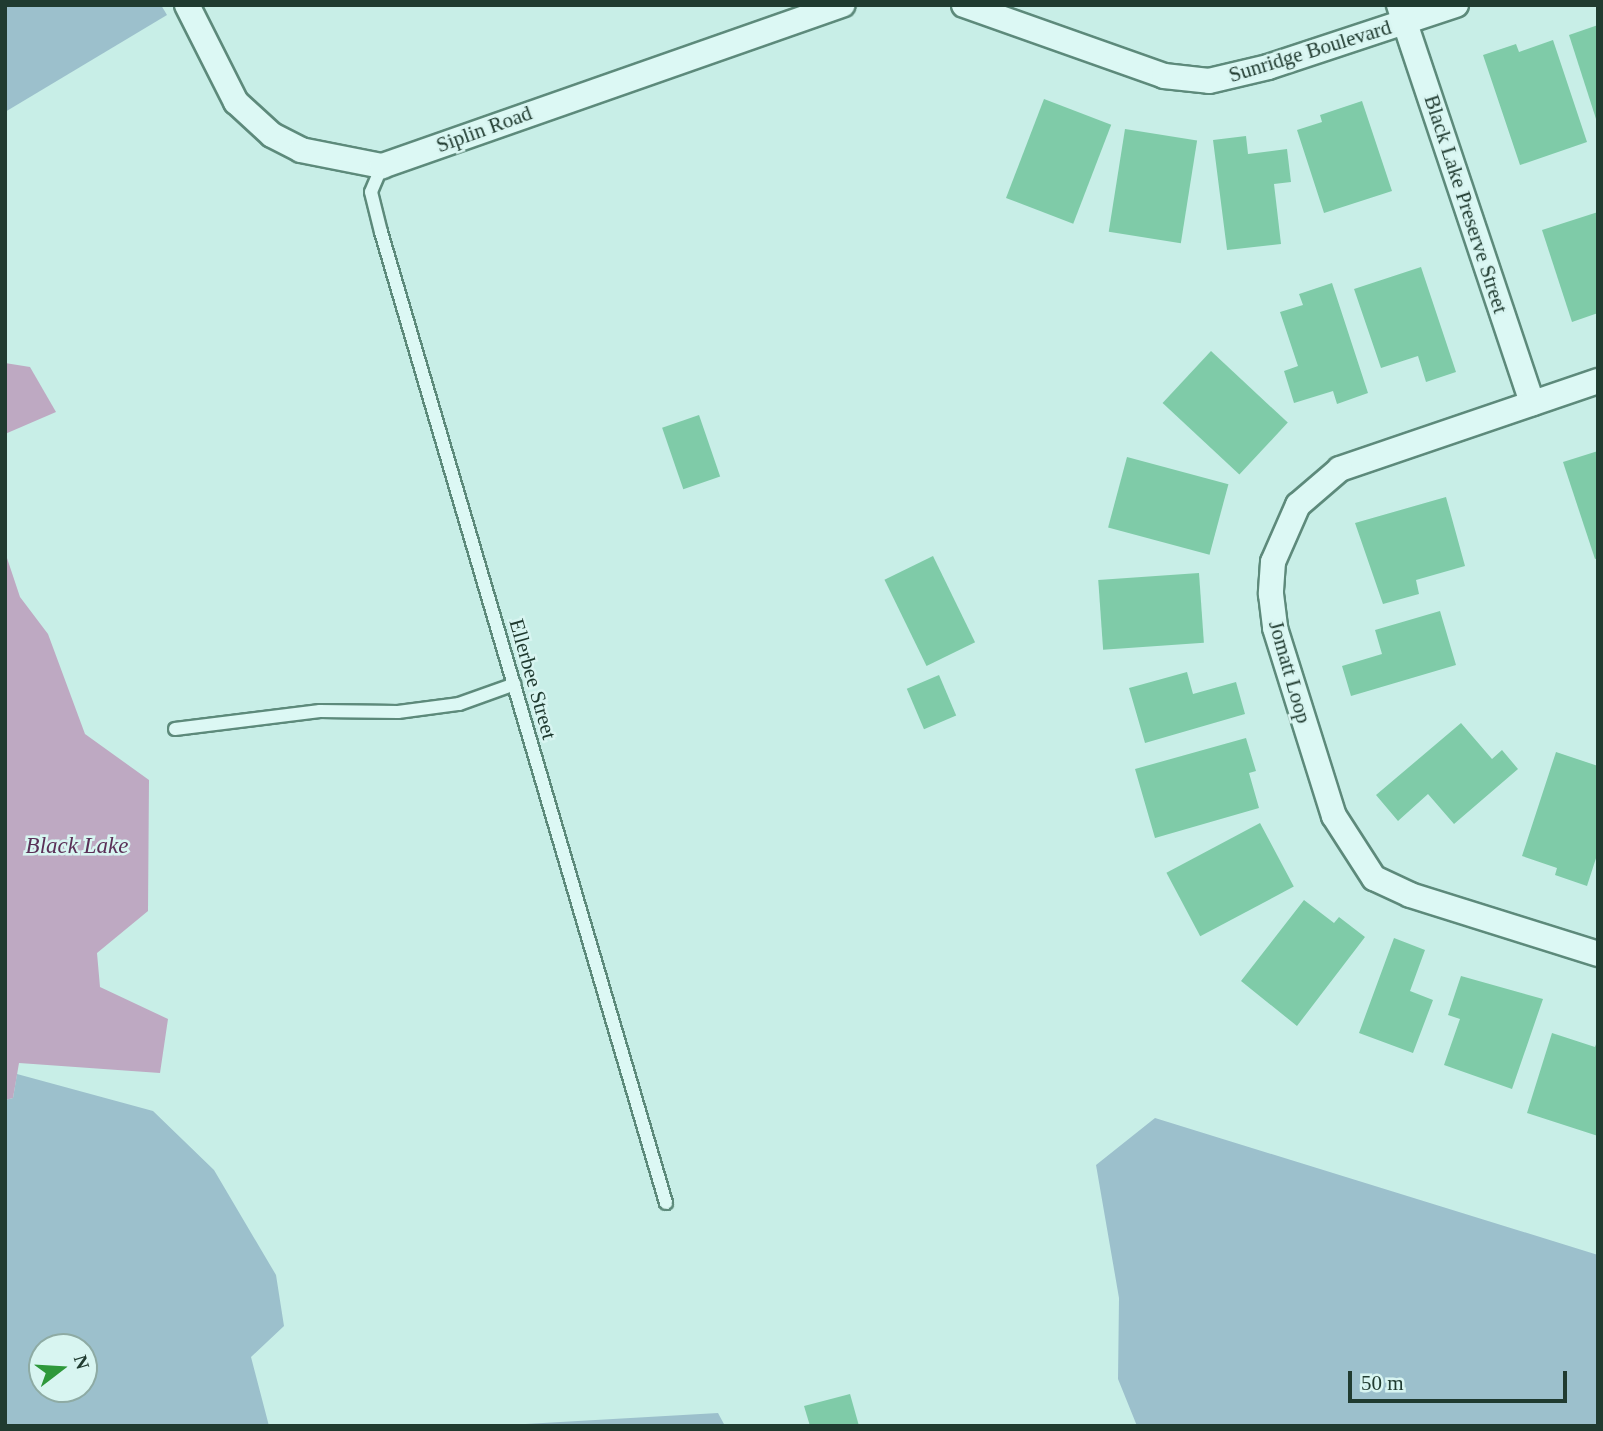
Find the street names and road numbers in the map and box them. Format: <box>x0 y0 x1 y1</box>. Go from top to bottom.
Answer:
street label: Sunridge Boulevard <box>1226 14 1394 88</box>
street label: Black Lake Preserve Street <box>1419 92 1513 316</box>
street label: Siplin Road <box>433 100 535 158</box>
street label: Ellerbee Street <box>504 616 562 742</box>
street label: Jomatt Loop <box>1263 618 1317 726</box>

